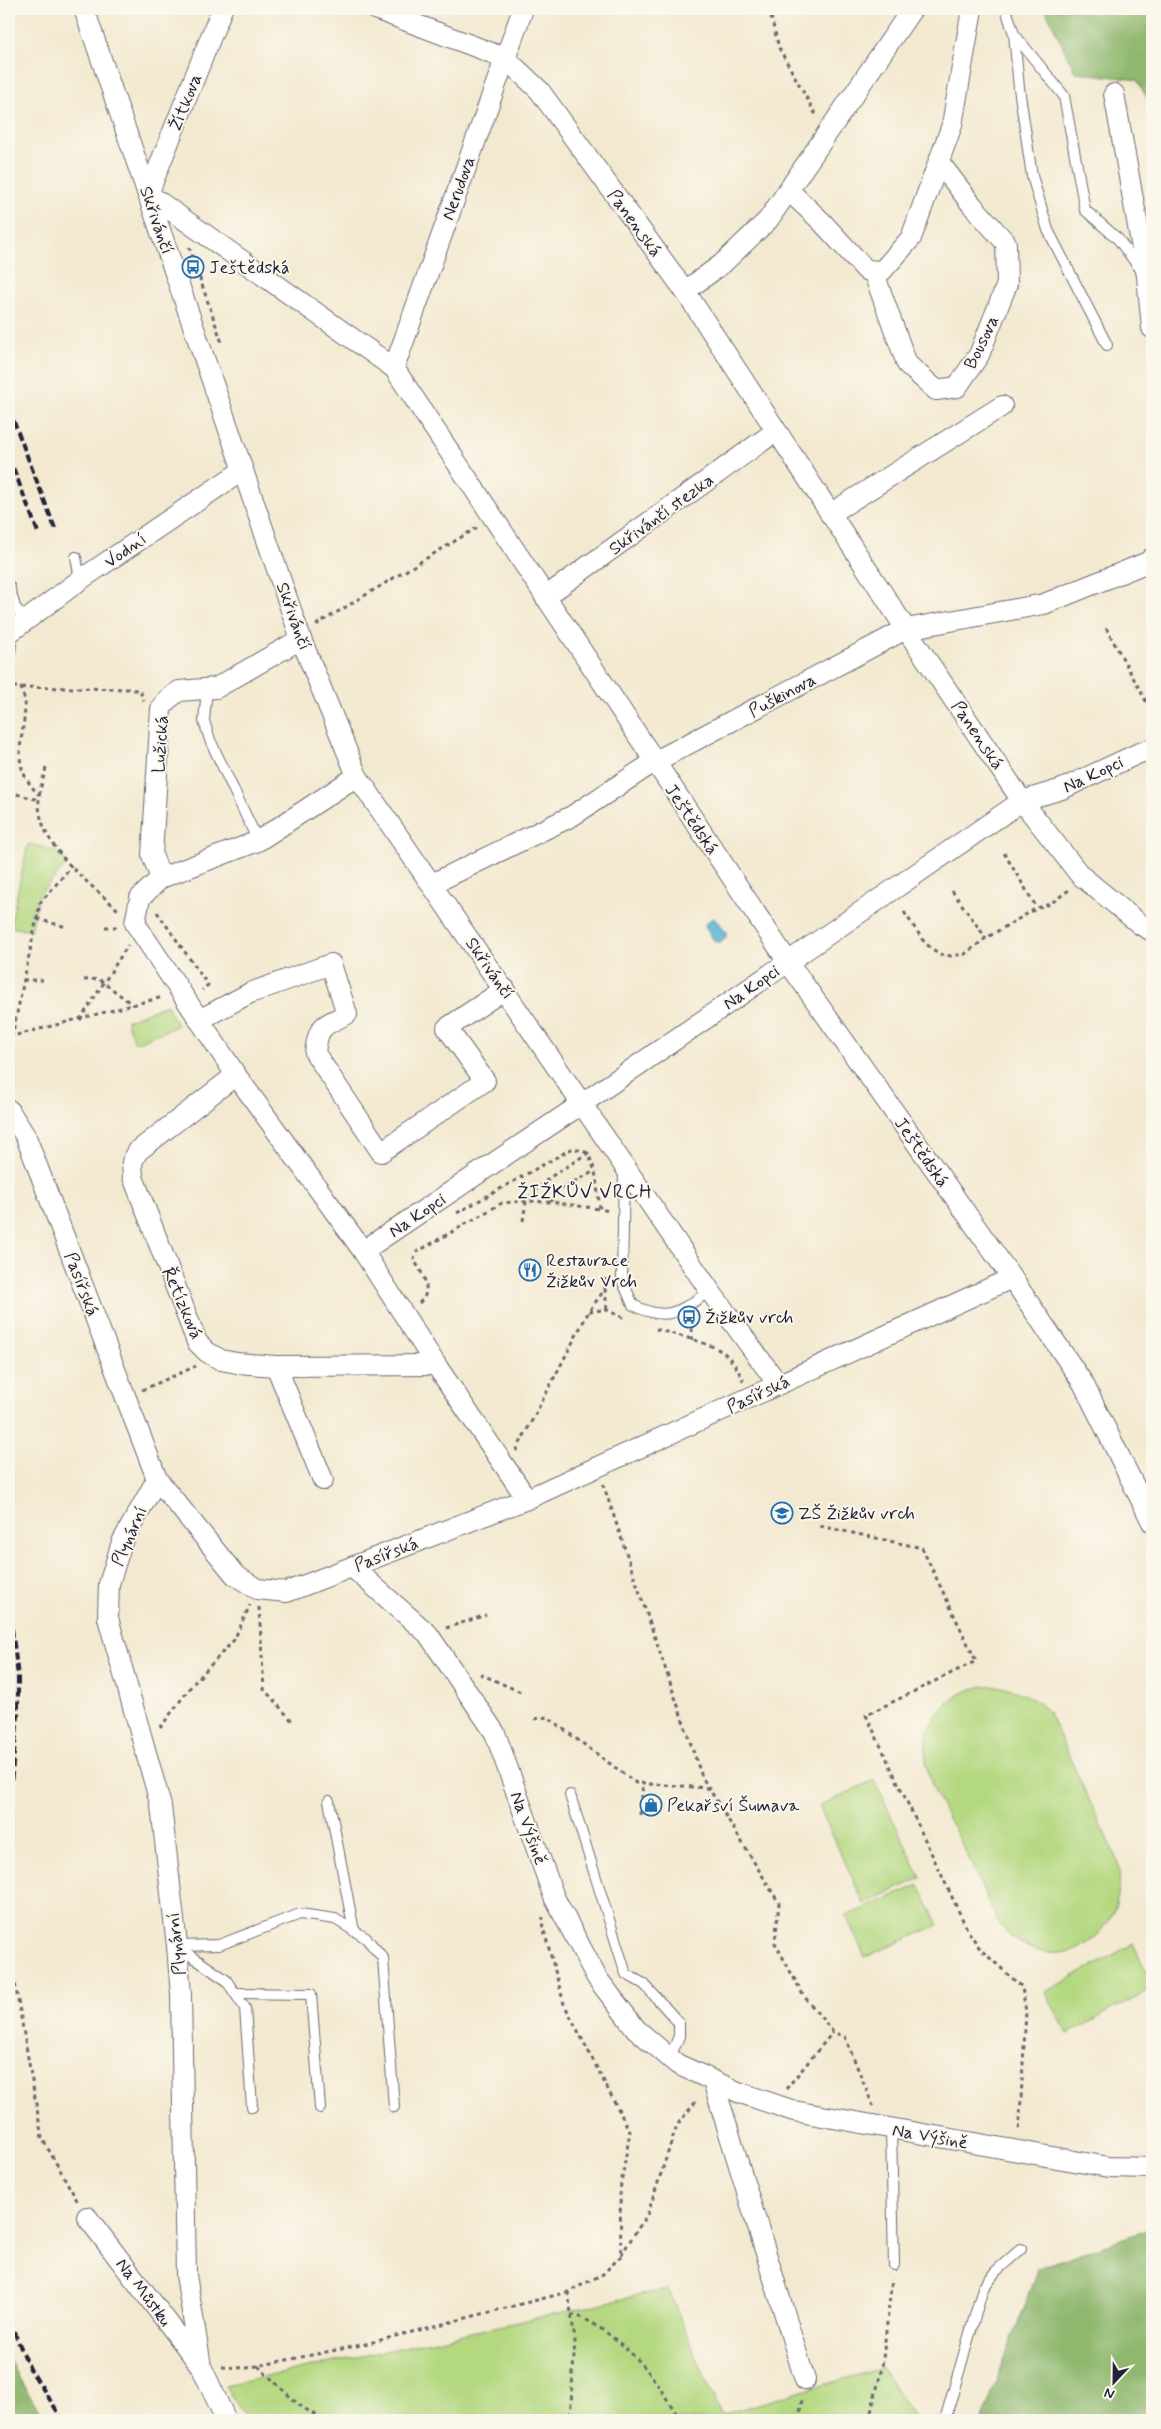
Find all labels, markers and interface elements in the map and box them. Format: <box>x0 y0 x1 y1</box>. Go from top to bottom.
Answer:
street label: Žítkova <box>164 70 208 134</box>
street label: Nerudova <box>436 153 482 224</box>
street label: Skřivánčí <box>133 183 179 258</box>
street label: Panenská <box>601 185 667 262</box>
bus stop icon: Ještědská <box>181 255 205 279</box>
place label: Ještědská <box>209 256 290 280</box>
street label: Bousova <box>959 312 1005 373</box>
street label: Skřivánčí stezka <box>604 469 719 561</box>
street label: Vodní <box>100 528 152 574</box>
street label: Skřivánčí <box>270 579 316 654</box>
street label: Puškinova <box>745 668 820 724</box>
street label: Panenská <box>945 696 1009 775</box>
street label: Lužická <box>147 714 175 774</box>
street label: Na Kopci <box>1059 750 1128 799</box>
street label: Ještědská <box>659 779 724 860</box>
street label: Skřivánčí <box>459 933 519 1004</box>
street label: Na Kopci <box>718 960 785 1016</box>
street label: Ještědská <box>888 1113 954 1192</box>
district label: ŽIŽKŮV VRCH <box>517 1180 653 1205</box>
street label: Na Kopci <box>384 1188 451 1244</box>
street label: Pasířská <box>58 1249 104 1320</box>
place label: Restaurace Žižkův Vrch <box>546 1249 637 1294</box>
restaurant icon: Restaurace Žižkův Vrch <box>518 1258 542 1282</box>
street label: Řetízková <box>156 1264 208 1343</box>
bus stop icon: Žižkův vrch <box>677 1305 701 1329</box>
place label: Žižkův vrch <box>705 1306 794 1330</box>
street label: Pasířská <box>723 1370 794 1420</box>
school or university icon: ZŠ Žižkův vrch <box>770 1501 794 1525</box>
place label: ZŠ Žižkův vrch <box>798 1502 915 1526</box>
street label: Plynární <box>106 1503 154 1570</box>
street label: Pasířská <box>351 1532 422 1578</box>
street label: Na Výšině <box>504 1788 552 1868</box>
shop icon: Pekařsví Šumava <box>639 1793 663 1817</box>
place label: Pekařsví Šumava <box>667 1794 799 1818</box>
street label: Plynární <box>162 1911 192 1977</box>
street label: Na Výšině <box>890 2119 970 2155</box>
street label: Na Můstku <box>110 2254 177 2332</box>
north arrow <box>1088 2356 1138 2406</box>
text: N <box>1102 2383 1117 2403</box>

